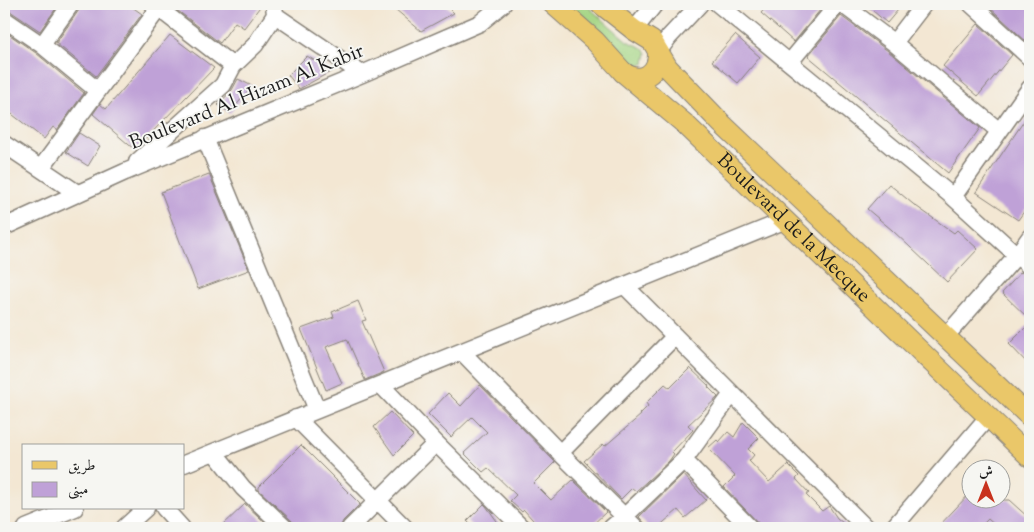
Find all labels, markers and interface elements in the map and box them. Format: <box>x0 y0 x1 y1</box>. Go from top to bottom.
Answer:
street label: Boulevard Al Hizam Al Kabir <box>125 37 369 158</box>
street label: Boulevard de la Mecque <box>710 147 877 310</box>
legend <box>22 444 185 510</box>
text: طريق <box>68 456 95 477</box>
north arrow <box>962 460 1012 510</box>
text: ش <box>979 463 993 483</box>
text: مبنى <box>68 480 88 501</box>

